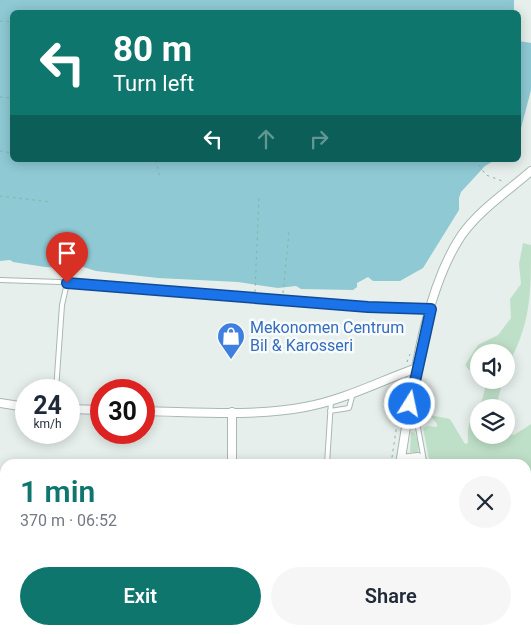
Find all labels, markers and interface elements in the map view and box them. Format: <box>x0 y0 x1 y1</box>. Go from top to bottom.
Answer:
text: 80 m <box>113 29 192 70</box>
icon: left <box>30 30 95 95</box>
text: Turn left <box>113 71 194 96</box>
icon: left <box>199 125 227 153</box>
icon: ahead <box>252 125 280 153</box>
icon: right <box>305 125 333 153</box>
pin <box>46 232 88 283</box>
icon: arrive <box>53 239 81 267</box>
place label: Mekonomen Centrum Bil & Karosseri <box>250 318 404 355</box>
shop icon: Mekonomen Centrum Bil & Karosseri <box>216 321 246 360</box>
map controls <box>470 344 515 444</box>
button: sound <box>470 344 515 389</box>
position arrow <box>383 377 435 429</box>
speed limit sign: 30 <box>90 379 155 444</box>
text: 24 <box>33 391 62 420</box>
button: layers <box>470 399 515 444</box>
text: km/h <box>33 417 62 431</box>
text: 1 min <box>20 474 95 509</box>
button: close <box>459 476 511 528</box>
text: 370 m · 06:52 <box>20 511 117 530</box>
button: Exit <box>20 567 261 625</box>
button: Share <box>271 567 511 625</box>

